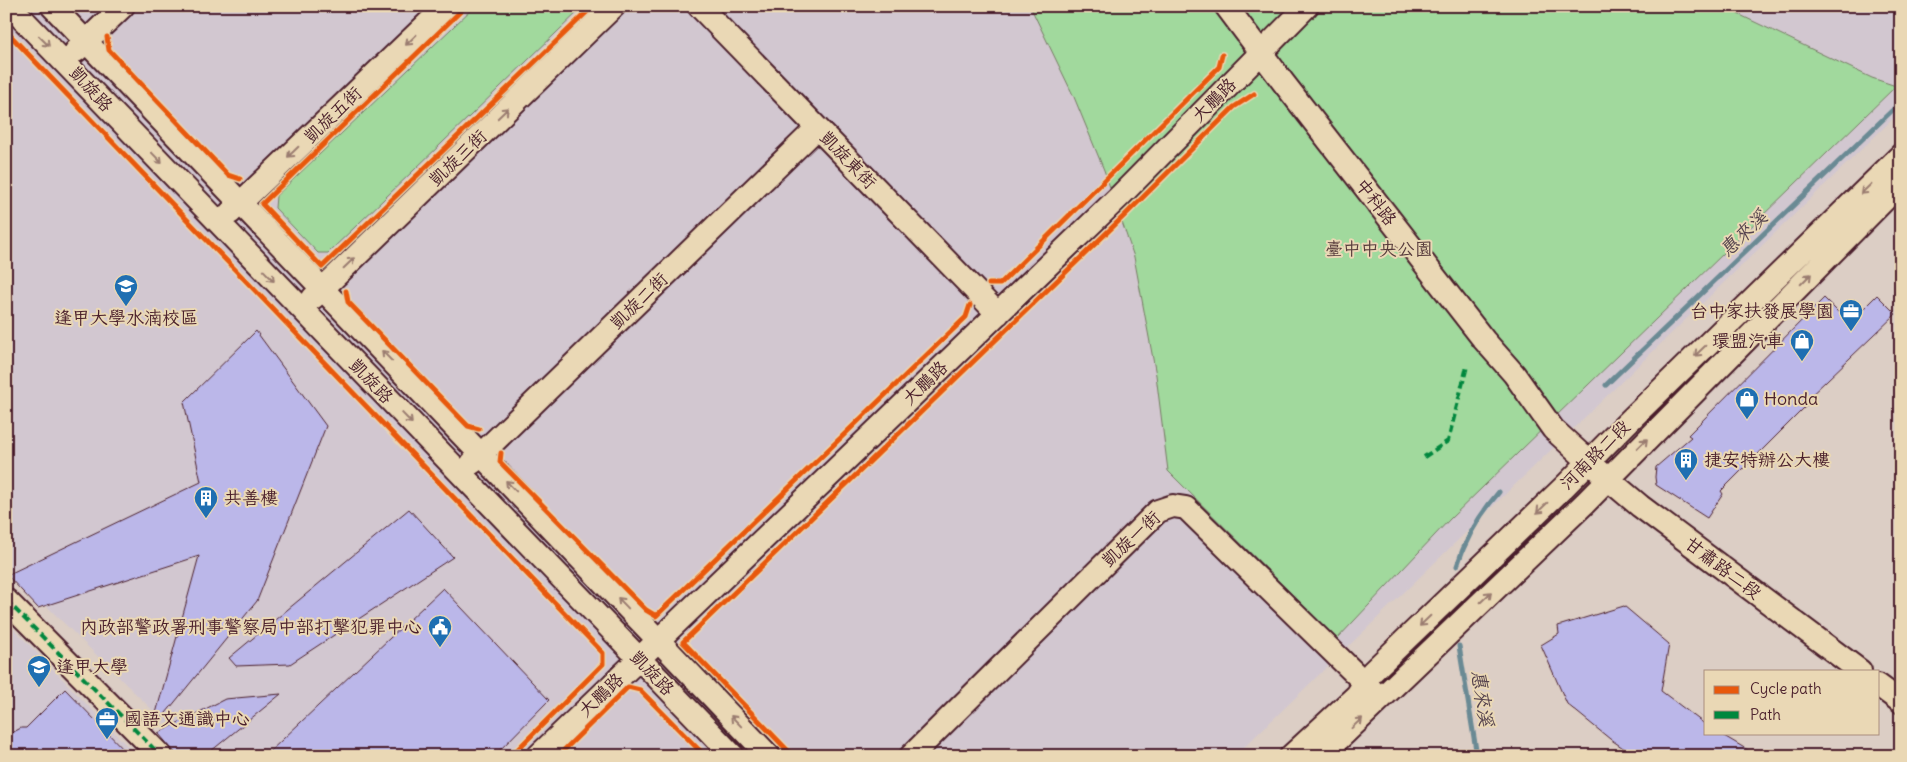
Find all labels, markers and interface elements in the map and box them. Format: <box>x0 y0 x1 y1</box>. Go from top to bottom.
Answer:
one-way arrow <box>405 34 417 46</box>
one-way arrow <box>38 35 50 48</box>
street label: 凱旋路 <box>65 61 118 116</box>
street label: 大鵬路 <box>1186 72 1241 127</box>
street label: 凱旋五街 <box>299 81 367 148</box>
one-way arrow <box>497 108 509 120</box>
street label: 凱旋三街 <box>424 124 492 191</box>
street label: 凱旋東街 <box>815 126 882 194</box>
one-way arrow <box>287 146 300 158</box>
one-way arrow <box>151 152 163 165</box>
street label: 中科路 <box>1351 173 1402 230</box>
one-way arrow <box>1860 183 1872 195</box>
water label: 惠來溪 <box>1714 204 1773 261</box>
park label: 臺中中央公園 <box>1325 237 1433 260</box>
one-way arrow <box>343 257 355 269</box>
street label: 凱旋二街 <box>605 267 673 334</box>
one-way arrow <box>263 269 275 282</box>
school or university icon: 逢甲大學水湳校區 <box>113 273 139 307</box>
one-way arrow <box>1799 273 1811 285</box>
office icon: 台中家扶發展學園 <box>1838 298 1864 332</box>
place label: 台中家扶發展學園 <box>1690 299 1834 322</box>
place label: 逢甲大學水湳校區 <box>54 306 198 329</box>
shop icon: 環盟汽車 <box>1789 328 1815 362</box>
place label: 環盟汽車 <box>1712 329 1784 352</box>
one-way arrow <box>1693 345 1706 357</box>
one-way arrow <box>381 349 393 362</box>
street label: 凱旋路 <box>344 353 398 408</box>
street label: 大鵬路 <box>897 356 952 410</box>
shop icon: Honda <box>1734 386 1760 420</box>
place label: Honda <box>1764 387 1818 410</box>
one-way arrow <box>401 411 413 424</box>
street label: 河南路二段 <box>1555 415 1635 495</box>
one-way arrow <box>1635 438 1647 450</box>
building icon: 捷安特辦公大樓 <box>1673 447 1699 481</box>
place label: 捷安特辦公大樓 <box>1704 448 1830 471</box>
one-way arrow <box>505 479 517 492</box>
building icon: 共善樓 <box>193 485 219 519</box>
place label: 共善樓 <box>224 486 278 509</box>
one-way arrow <box>1536 502 1548 514</box>
street label: 凱旋一街 <box>1096 506 1165 572</box>
street label: 甘肅路二段 <box>1680 531 1766 604</box>
one-way arrow <box>1479 591 1492 603</box>
one-way arrow <box>617 597 629 609</box>
public building icon: 內政部警政署刑事警察局中部打擊犯罪中心 <box>427 614 453 648</box>
place label: 內政部警政署刑事警察局中部打擊犯罪中心 <box>80 615 422 638</box>
one-way arrow <box>1418 615 1431 627</box>
street label: 凱旋路 <box>625 645 679 700</box>
school or university icon: 逢甲大學 <box>26 654 52 688</box>
place label: 逢甲大學 <box>56 655 128 678</box>
street label: 大鵬路 <box>573 668 628 722</box>
water label: 惠來溪 <box>1467 668 1499 729</box>
legend <box>1704 670 1880 734</box>
text: Cycle path <box>1750 679 1822 698</box>
text: Path <box>1750 705 1781 724</box>
office icon: 國語文通識中心 <box>94 706 120 740</box>
place label: 國語文通識中心 <box>124 707 250 730</box>
one-way arrow <box>730 714 742 727</box>
one-way arrow <box>1350 717 1363 729</box>

